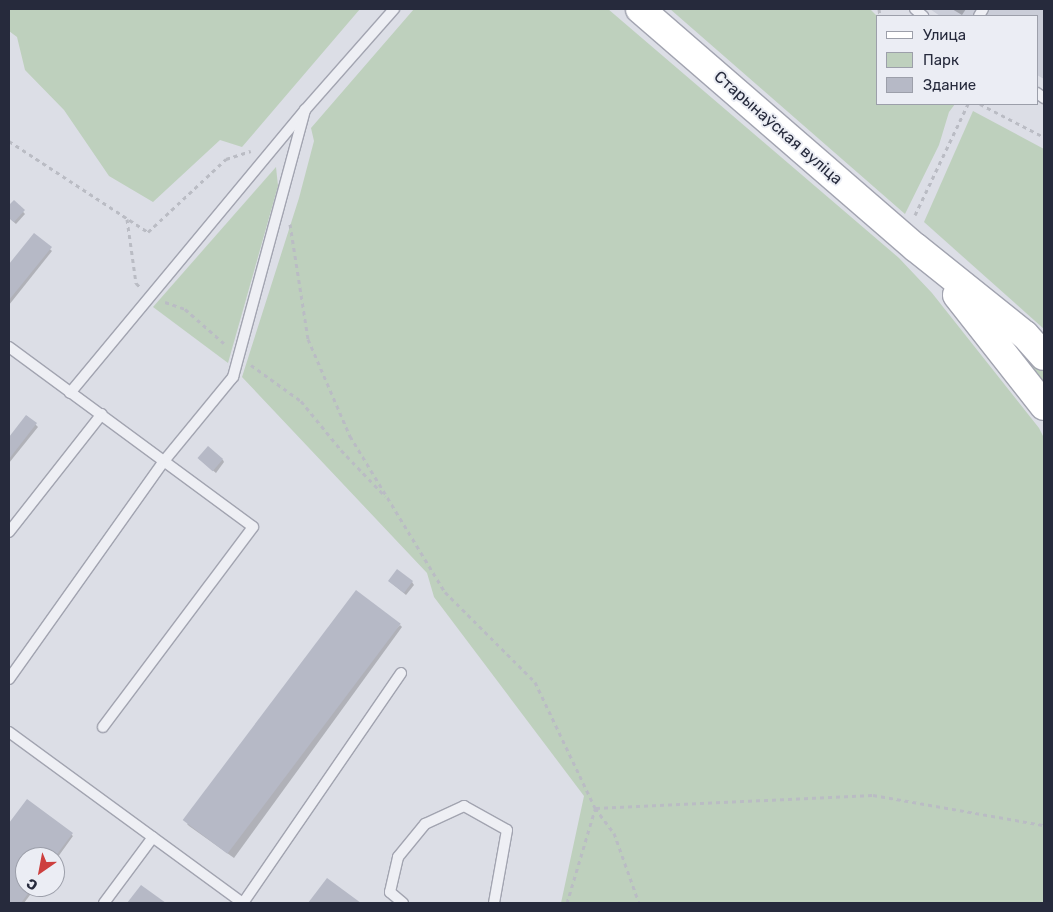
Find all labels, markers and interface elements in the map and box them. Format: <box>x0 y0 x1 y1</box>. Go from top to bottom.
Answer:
legend <box>876 15 1038 105</box>
text: Улица <box>923 26 966 44</box>
text: Парк <box>923 51 959 69</box>
street label: Старынаўская вуліца <box>710 67 846 189</box>
text: Здание <box>923 76 976 94</box>
north arrow <box>15 847 65 897</box>
text: С <box>23 874 41 894</box>

